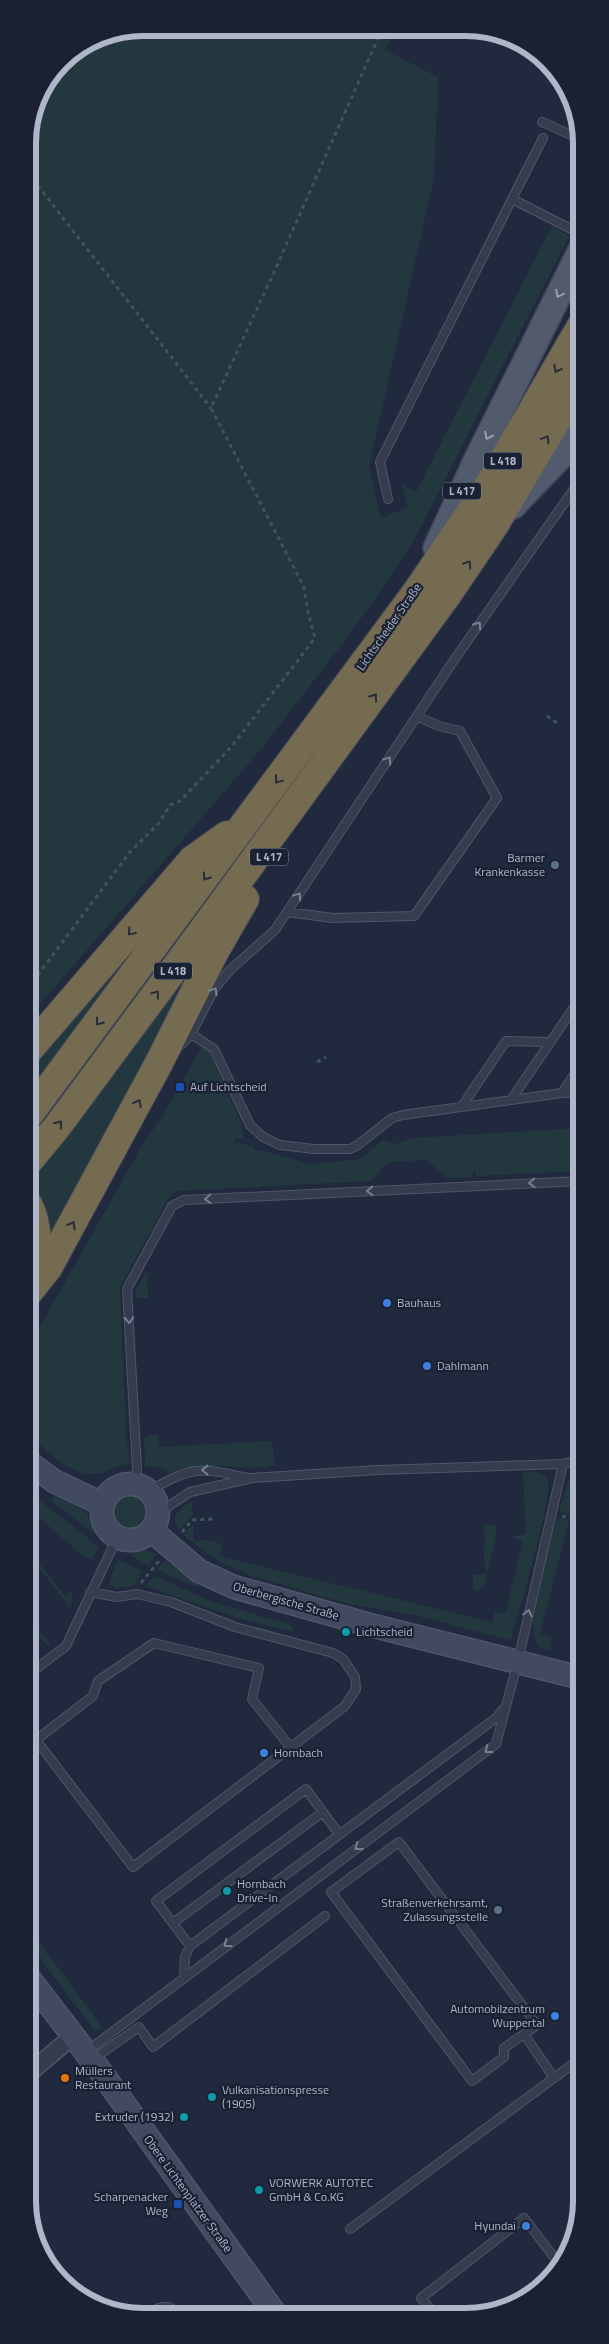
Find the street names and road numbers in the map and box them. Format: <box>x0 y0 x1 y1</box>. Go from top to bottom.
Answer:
road number: L 418 <box>484 452 522 470</box>
road number: L 417 <box>443 482 481 500</box>
street label: Lichtscheider Straße <box>351 579 426 674</box>
road number: L 417 <box>250 849 288 866</box>
road number: L 418 <box>154 962 192 979</box>
street label: Oberbergische Straße <box>231 1576 341 1625</box>
street label: Obere Lichtenplatzer Straße <box>139 2131 238 2256</box>

